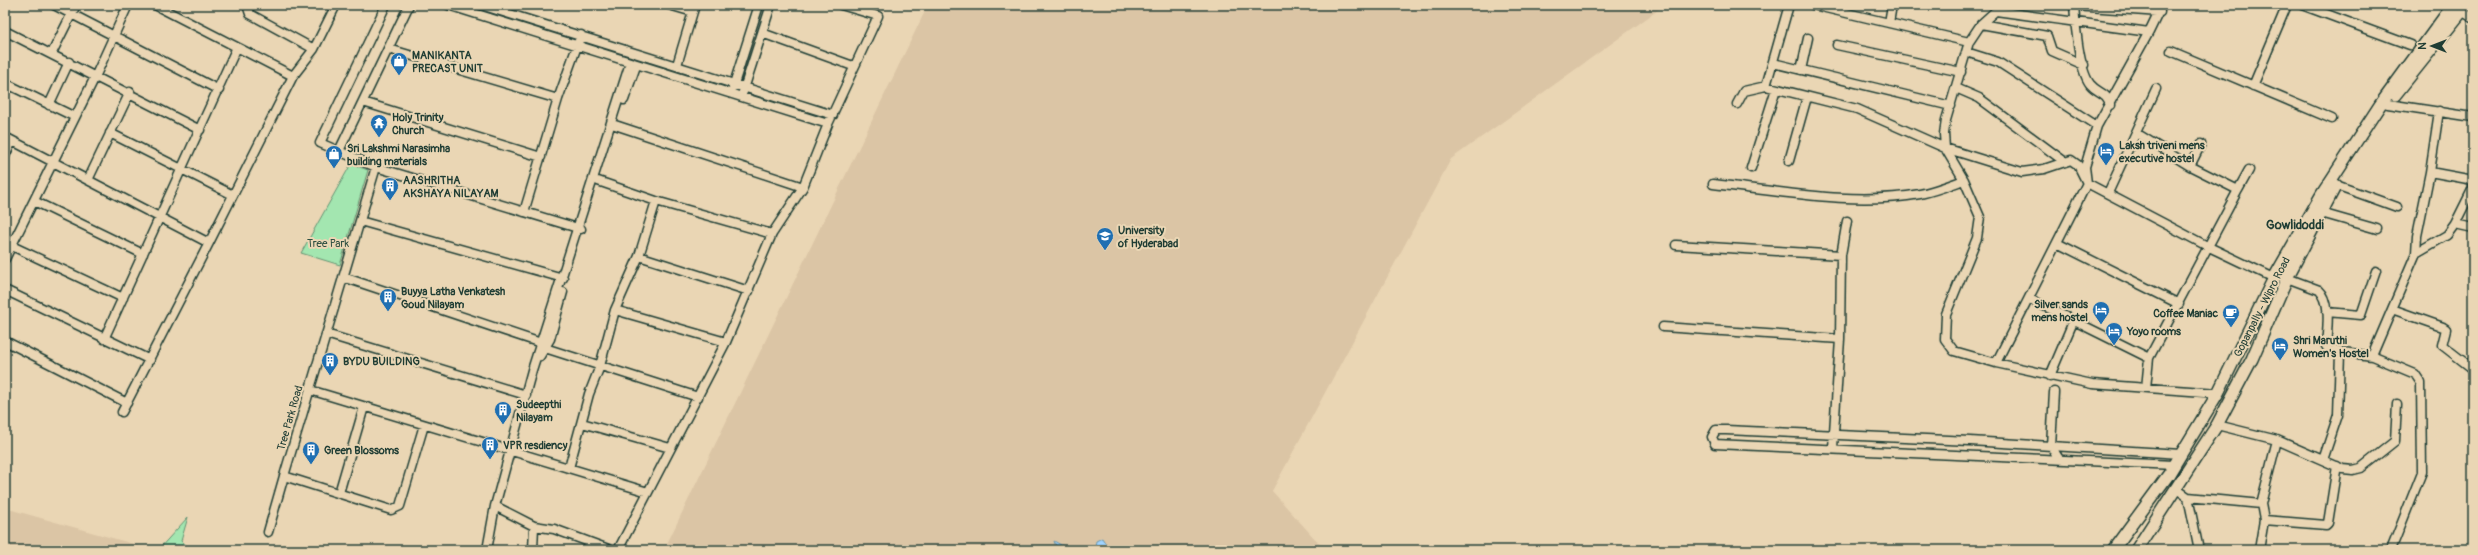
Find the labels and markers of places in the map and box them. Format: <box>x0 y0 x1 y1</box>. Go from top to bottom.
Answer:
place label: MANIKANTA PRECAST UNIT <box>412 49 484 75</box>
shop icon: MANIKANTA PRECAST UNIT <box>389 51 409 76</box>
place label: Holy Trinity Church <box>392 111 444 137</box>
temple icon: Holy Trinity Church <box>369 113 389 138</box>
place label: Laksh triveni mens executive hostel <box>2118 139 2205 165</box>
hotel icon: Laksh triveni mens executive hostel <box>2096 141 2116 166</box>
place label: Sri Lakshmi Narasimha building materials <box>347 142 450 168</box>
shop icon: Sri Lakshmi Narasimha building materials <box>324 144 344 169</box>
place label: AASHRITHA AKSHAYA NILAYAM <box>403 174 499 200</box>
building icon: AASHRITHA AKSHAYA NILAYAM <box>380 176 400 201</box>
place label: University of Hyderabad <box>1117 224 1178 250</box>
school or university icon: University of Hyderabad <box>1095 226 1115 251</box>
place label: Buyya Latha Venkatesh Goud Nilayam <box>401 285 505 311</box>
building icon: Buyya Latha Venkatesh Goud Nilayam <box>378 287 398 312</box>
place label: Silver sands mens hostel <box>2031 298 2088 324</box>
hotel icon: Silver sands mens hostel <box>2091 300 2111 325</box>
cafe icon: Coffee Maniac <box>2221 303 2241 328</box>
place label: Coffee Maniac <box>2153 307 2218 320</box>
hotel icon: Yoyo rooms <box>2104 321 2124 346</box>
place label: Yoyo rooms <box>2126 325 2181 338</box>
place label: Shri Maruthi Women's Hostel <box>2293 334 2369 360</box>
hotel icon: Shri Maruthi Women's Hostel <box>2270 336 2290 361</box>
building icon: BYDU BUILDING <box>320 351 340 376</box>
place label: BYDU BUILDING <box>343 355 420 368</box>
place label: Sudeepthi Nilayam <box>516 398 561 424</box>
building icon: Sudeepthi Nilayam <box>493 400 513 425</box>
building icon: VPR resdiency <box>480 435 500 460</box>
place label: VPR resdiency <box>503 439 568 452</box>
building icon: Green Blossoms <box>301 440 321 465</box>
place label: Green Blossoms <box>324 444 399 457</box>

